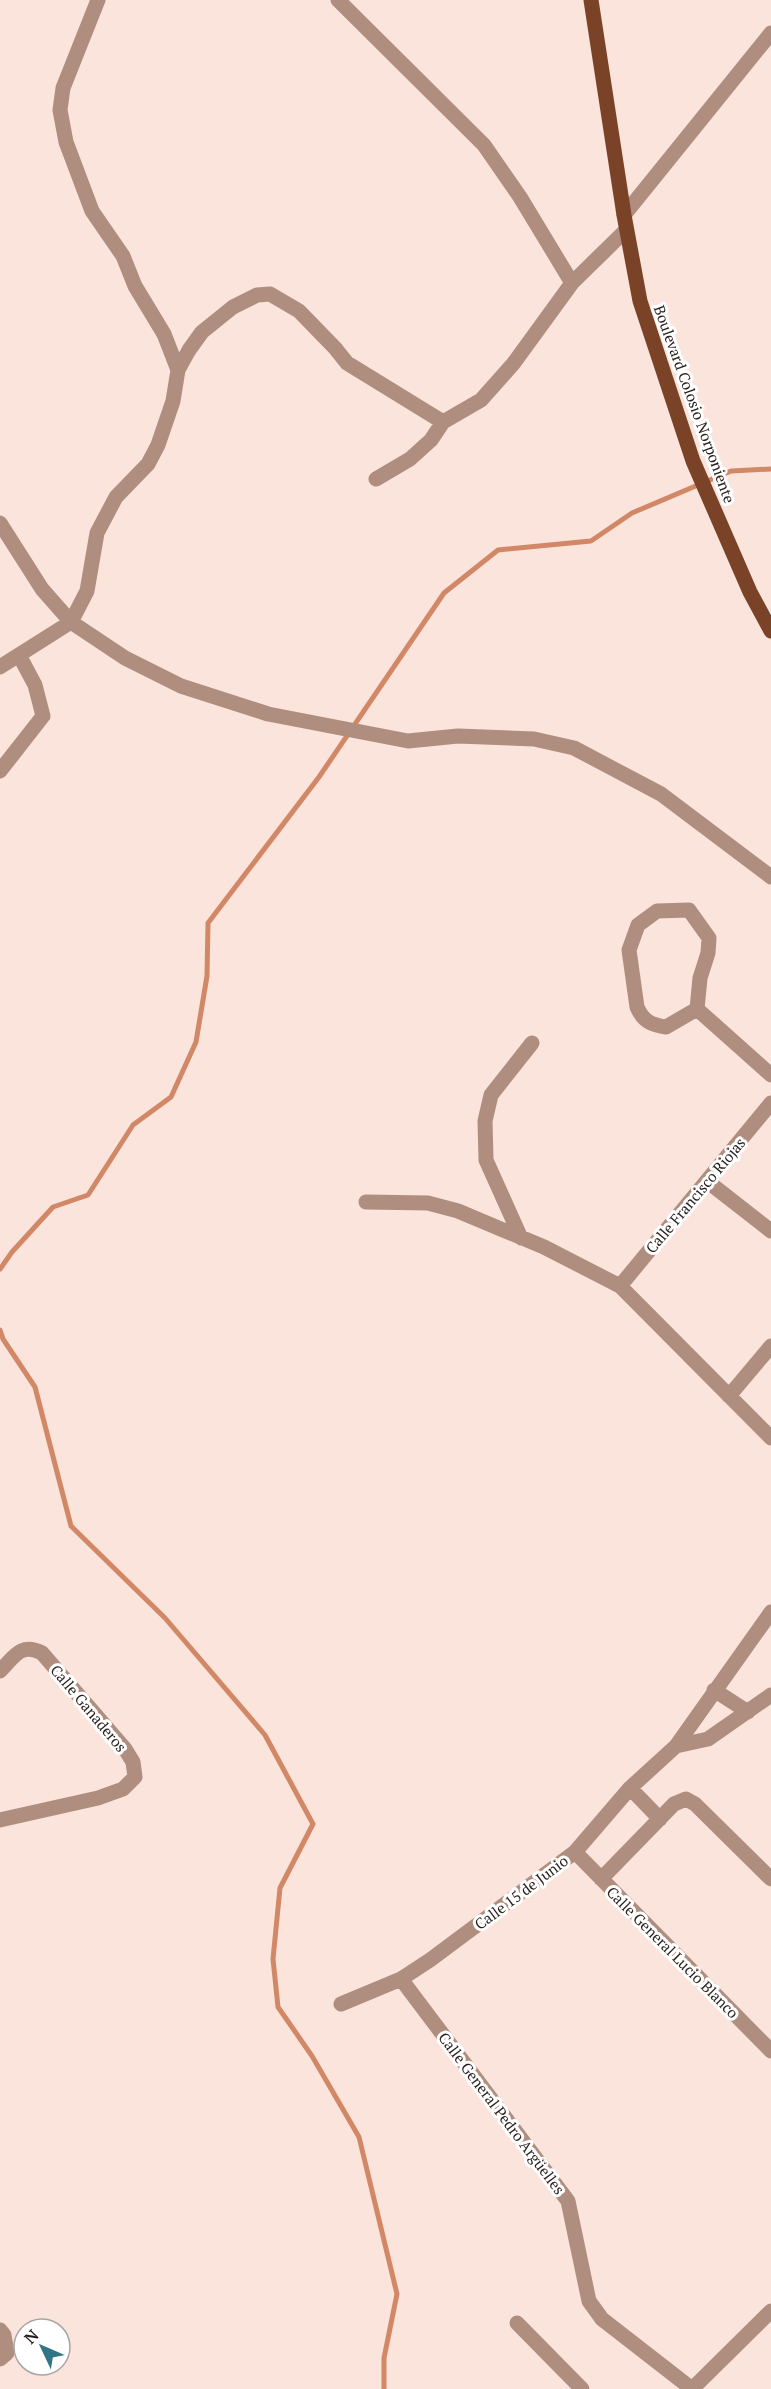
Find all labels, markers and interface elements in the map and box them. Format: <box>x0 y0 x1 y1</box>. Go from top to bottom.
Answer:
street label: Boulevard Colosio Norponiente <box>650 302 740 506</box>
street label: Calle Francisco Riojas <box>641 1133 749 1257</box>
street label: Calle Ganaderos <box>47 1660 131 1756</box>
street label: Calle 15 de Junio <box>470 1850 572 1934</box>
street label: Calle General Lucio Blanco <box>603 1882 743 2022</box>
street label: Calle General Pedro Argüelles <box>434 2028 570 2198</box>
north arrow <box>12 2317 72 2377</box>
text: N <box>19 2325 43 2349</box>

